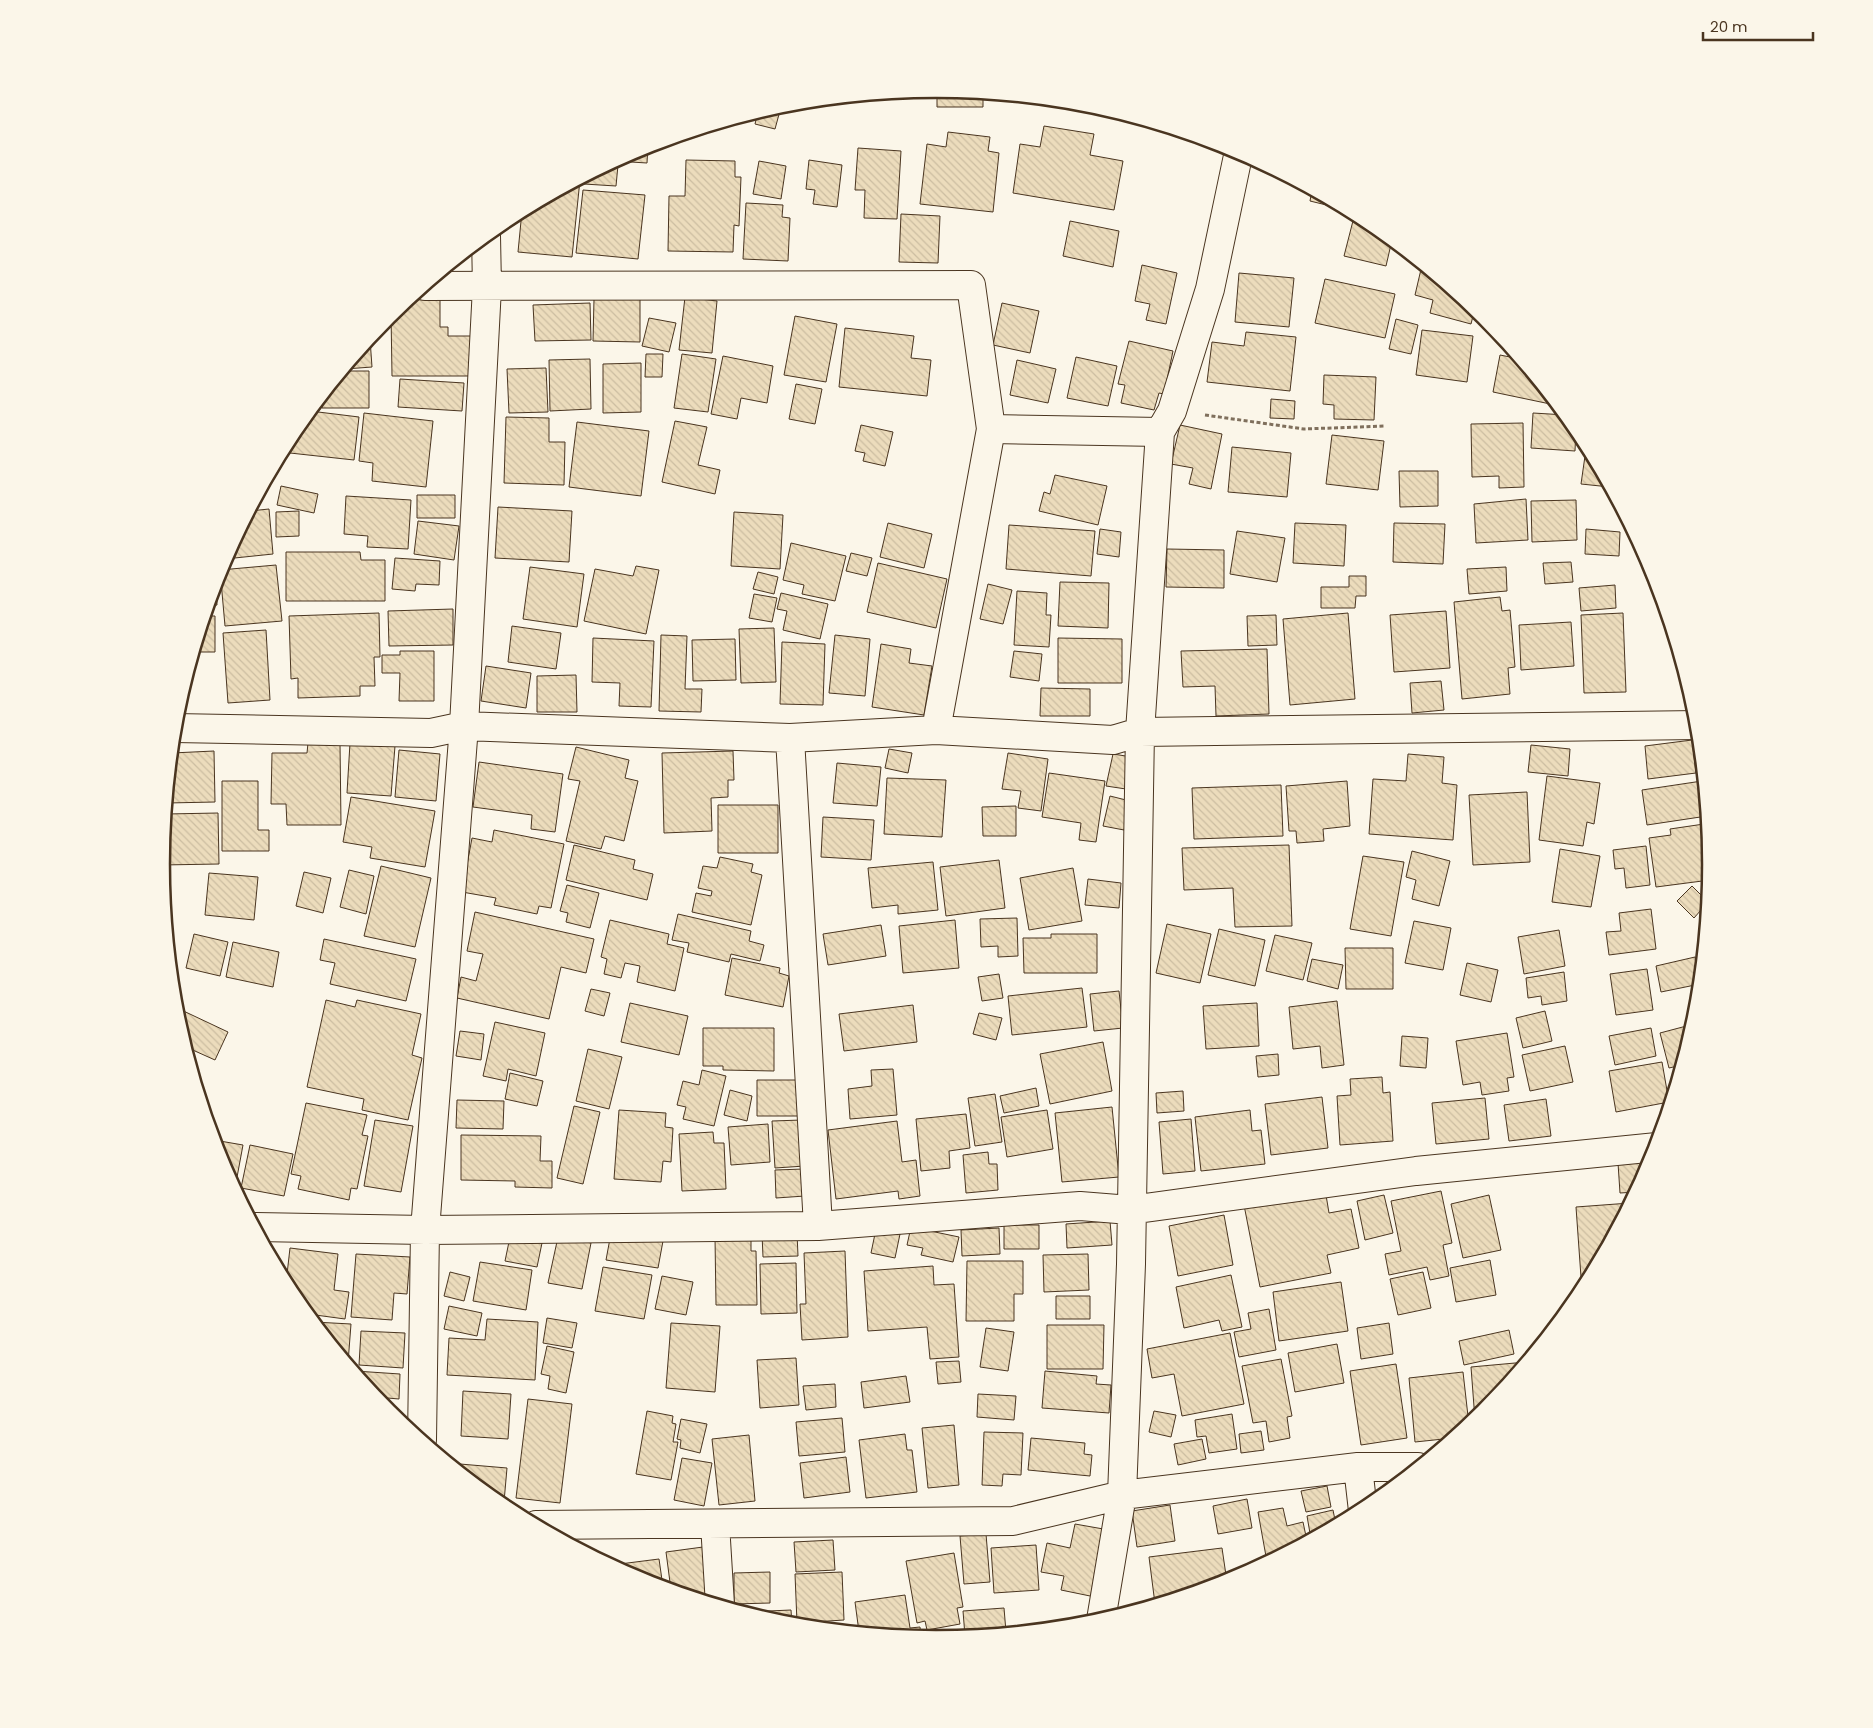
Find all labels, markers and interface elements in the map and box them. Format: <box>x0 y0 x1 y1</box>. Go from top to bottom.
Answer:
scale bar <box>1703 10 1813 42</box>
text: 20 m <box>1710 16 1748 37</box>

